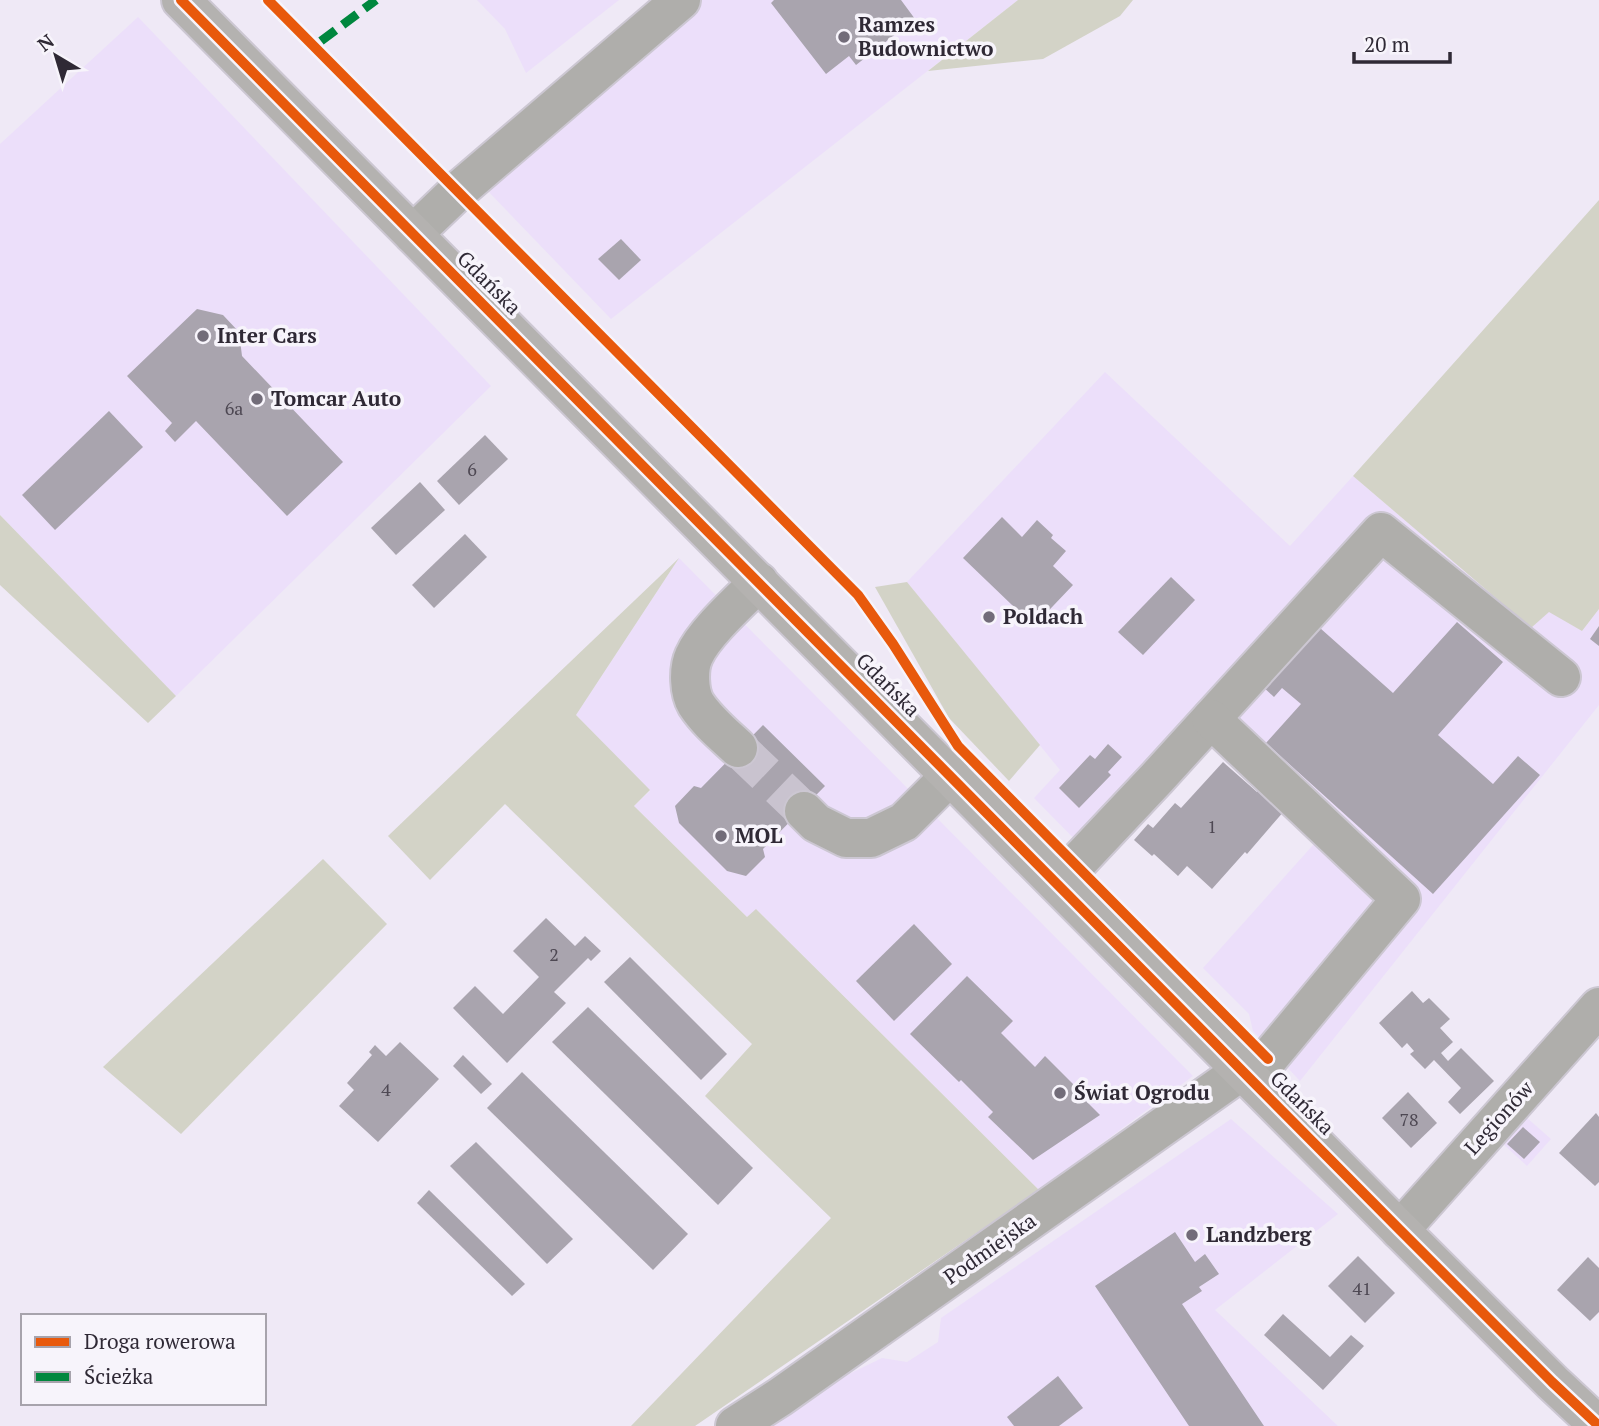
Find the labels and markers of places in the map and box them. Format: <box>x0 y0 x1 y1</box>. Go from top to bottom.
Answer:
place label: Ramzes Budownictwo <box>858 10 993 62</box>
marker: Ramzes Budownictwo <box>836 29 852 45</box>
place label: Inter Cars <box>217 321 317 349</box>
marker: Inter Cars <box>195 328 211 344</box>
place label: Tomcar Auto <box>271 384 401 412</box>
marker: Tomcar Auto <box>249 391 265 407</box>
place label: Poldach <box>1003 602 1084 630</box>
marker: Poldach <box>981 609 997 625</box>
place label: MOL <box>735 821 783 849</box>
marker: MOL <box>713 828 729 844</box>
place label: Świat Ogrodu <box>1074 1078 1210 1106</box>
marker: Świat Ogrodu <box>1052 1085 1068 1101</box>
place label: Landzberg <box>1206 1220 1313 1248</box>
marker: Landzberg <box>1184 1227 1200 1243</box>

